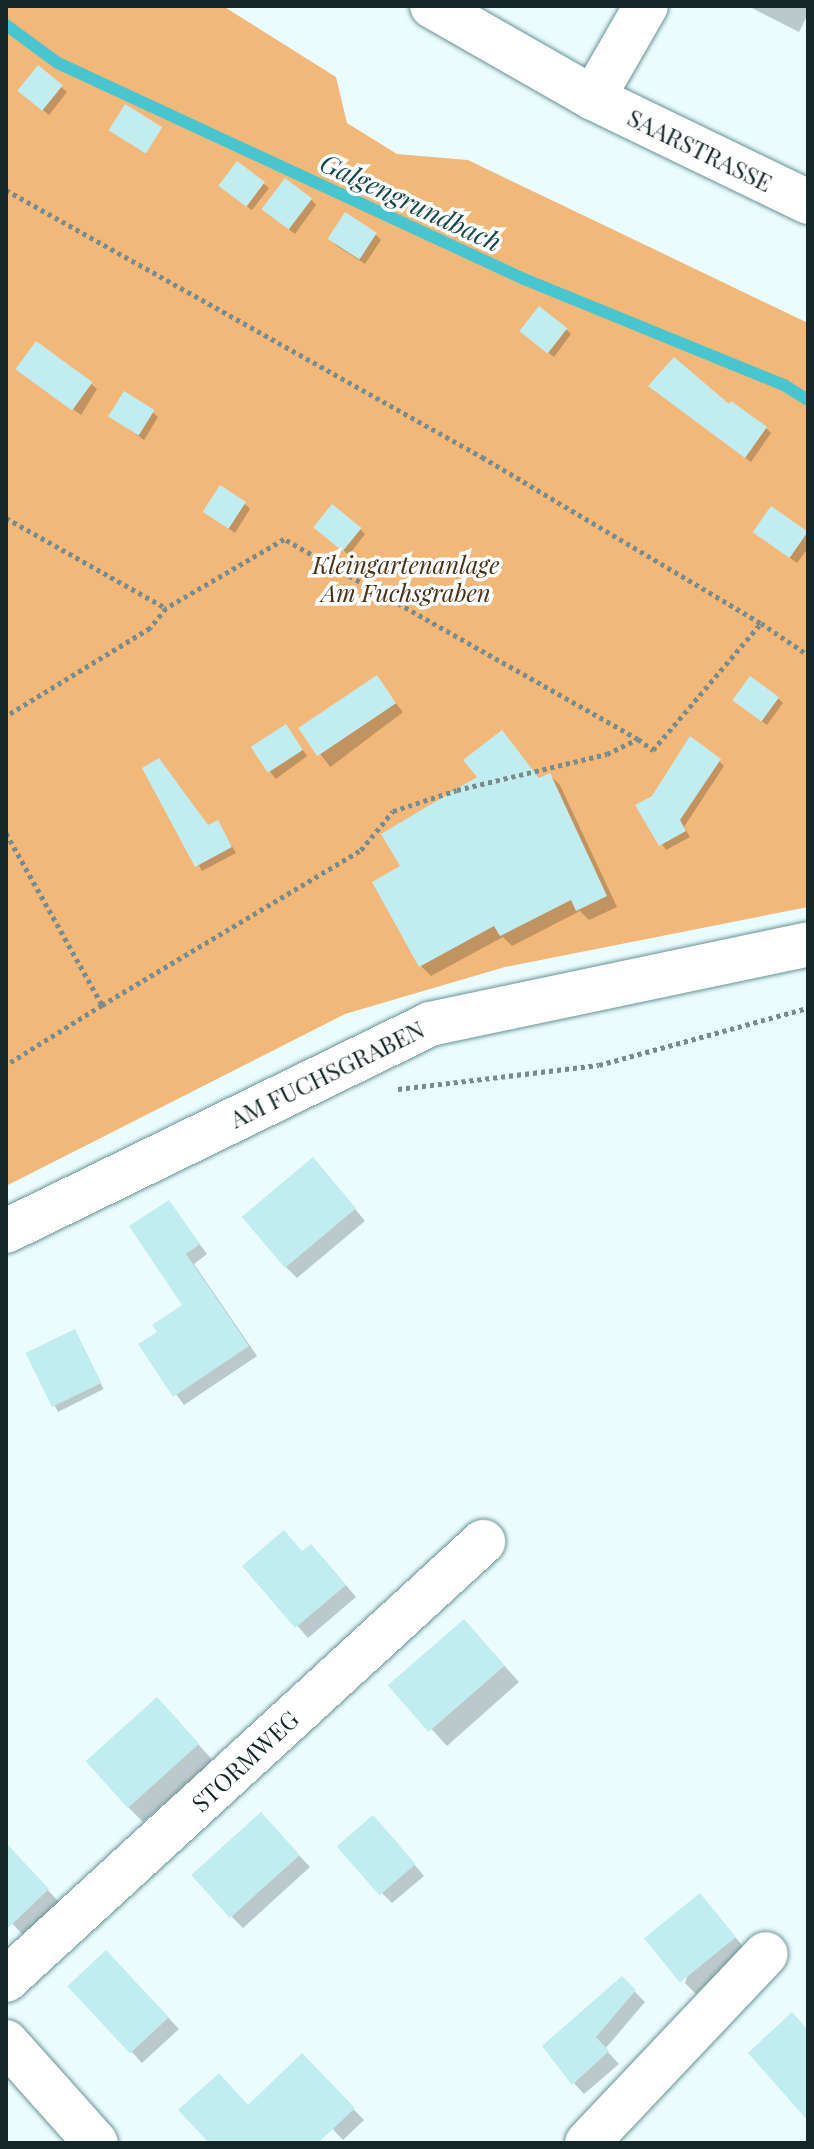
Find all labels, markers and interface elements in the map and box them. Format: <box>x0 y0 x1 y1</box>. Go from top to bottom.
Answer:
street label: SAARSTRASSE <box>623 103 777 197</box>
water label: Galgengrundbach <box>316 147 506 257</box>
park label: Kleingartenanlage Am Fuchsgraben <box>313 551 499 607</box>
street label: AM FUCHSGRABEN <box>225 1014 429 1134</box>
street label: STORMWEG <box>186 1704 304 1818</box>

